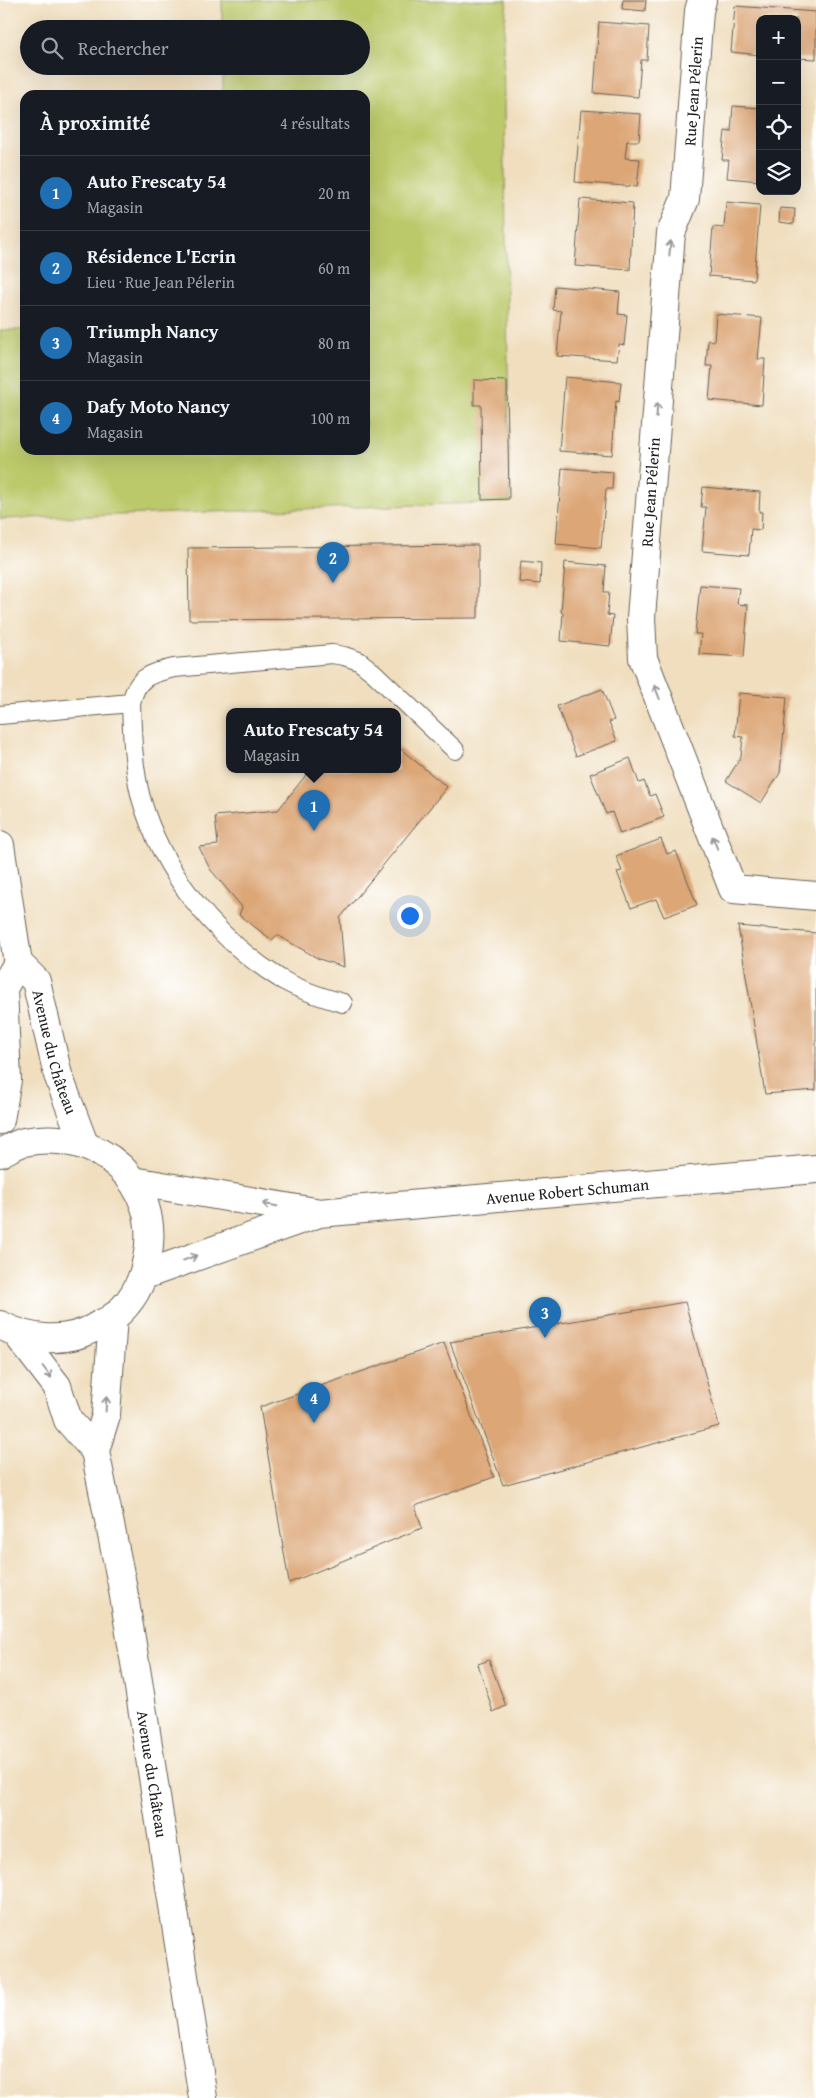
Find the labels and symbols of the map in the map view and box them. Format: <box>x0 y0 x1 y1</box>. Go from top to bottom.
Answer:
street label: Rue Jean Pélerin <box>677 35 709 147</box>
one-way arrow <box>665 240 675 256</box>
one-way arrow <box>652 402 661 418</box>
street label: Rue Jean Pélerin <box>634 436 666 548</box>
pin: 2 <box>317 542 349 583</box>
one-way arrow <box>652 684 661 700</box>
pin: 1 <box>298 790 330 831</box>
one-way arrow <box>710 836 720 851</box>
your location <box>397 903 423 929</box>
street label: Avenue du Château <box>26 987 84 1118</box>
street label: Avenue Robert Schuman <box>485 1172 650 1210</box>
one-way arrow <box>263 1199 279 1209</box>
one-way arrow <box>181 1253 197 1262</box>
pin: 3 <box>529 1297 561 1338</box>
one-way arrow <box>41 1365 52 1378</box>
pin: 4 <box>298 1382 330 1423</box>
one-way arrow <box>102 1396 111 1412</box>
street label: Avenue du Château <box>131 1709 174 1839</box>

